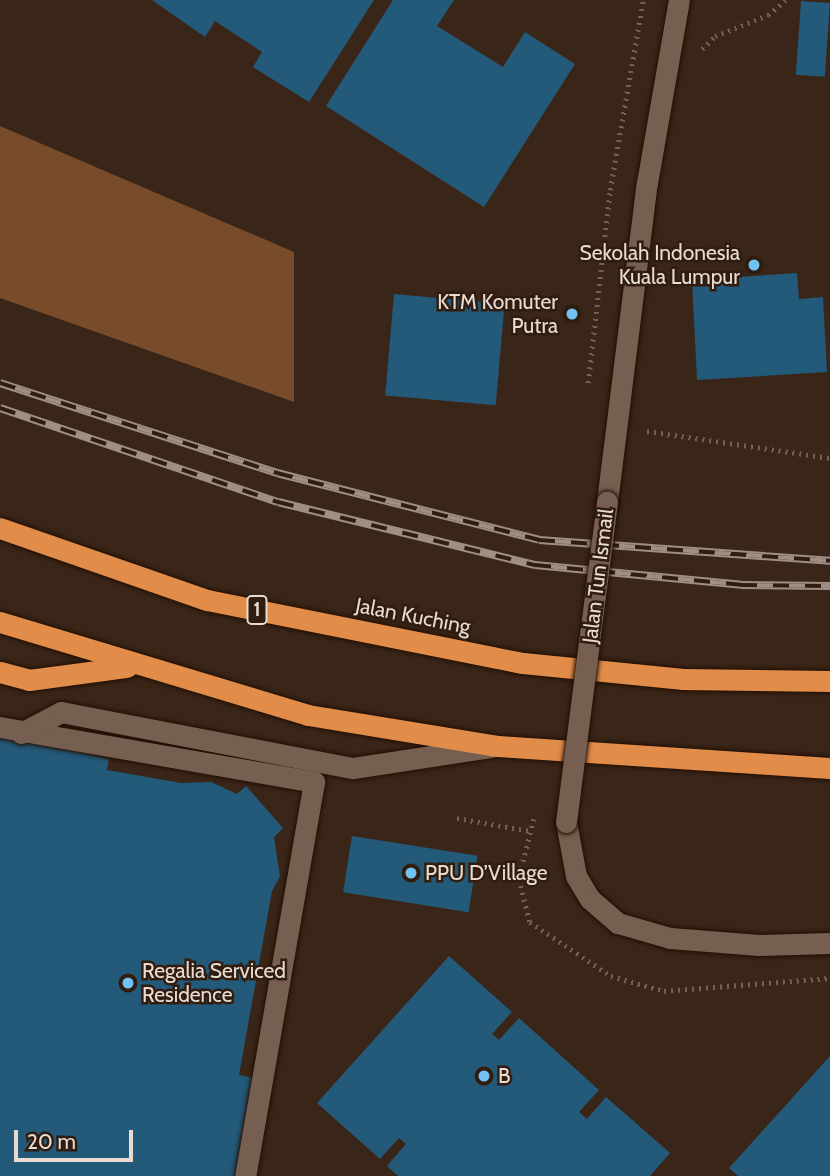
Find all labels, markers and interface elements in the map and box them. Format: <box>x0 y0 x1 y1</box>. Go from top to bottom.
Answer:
place label: Sekolah Indonesia Kuala Lumpur <box>580 240 740 290</box>
marker: Sekolah Indonesia Kuala Lumpur <box>746 257 762 273</box>
place label: KTM Komuter Putra <box>437 289 558 339</box>
marker: KTM Komuter Putra <box>564 306 580 322</box>
street label: Jalan Tun Ismail <box>577 507 619 645</box>
street label: Jalan Kuching <box>353 593 473 639</box>
road number: 1 <box>245 594 269 625</box>
place label: PPU D’Village <box>425 860 547 886</box>
marker: PPU D’Village <box>403 865 419 881</box>
place label: Regalia Serviced Residence <box>142 958 286 1008</box>
marker: Regalia Serviced Residence <box>120 975 136 991</box>
place label: B <box>498 1063 511 1089</box>
marker: B <box>476 1068 492 1084</box>
scale bar <box>18 1116 136 1160</box>
text: 20 m <box>27 1129 76 1154</box>

